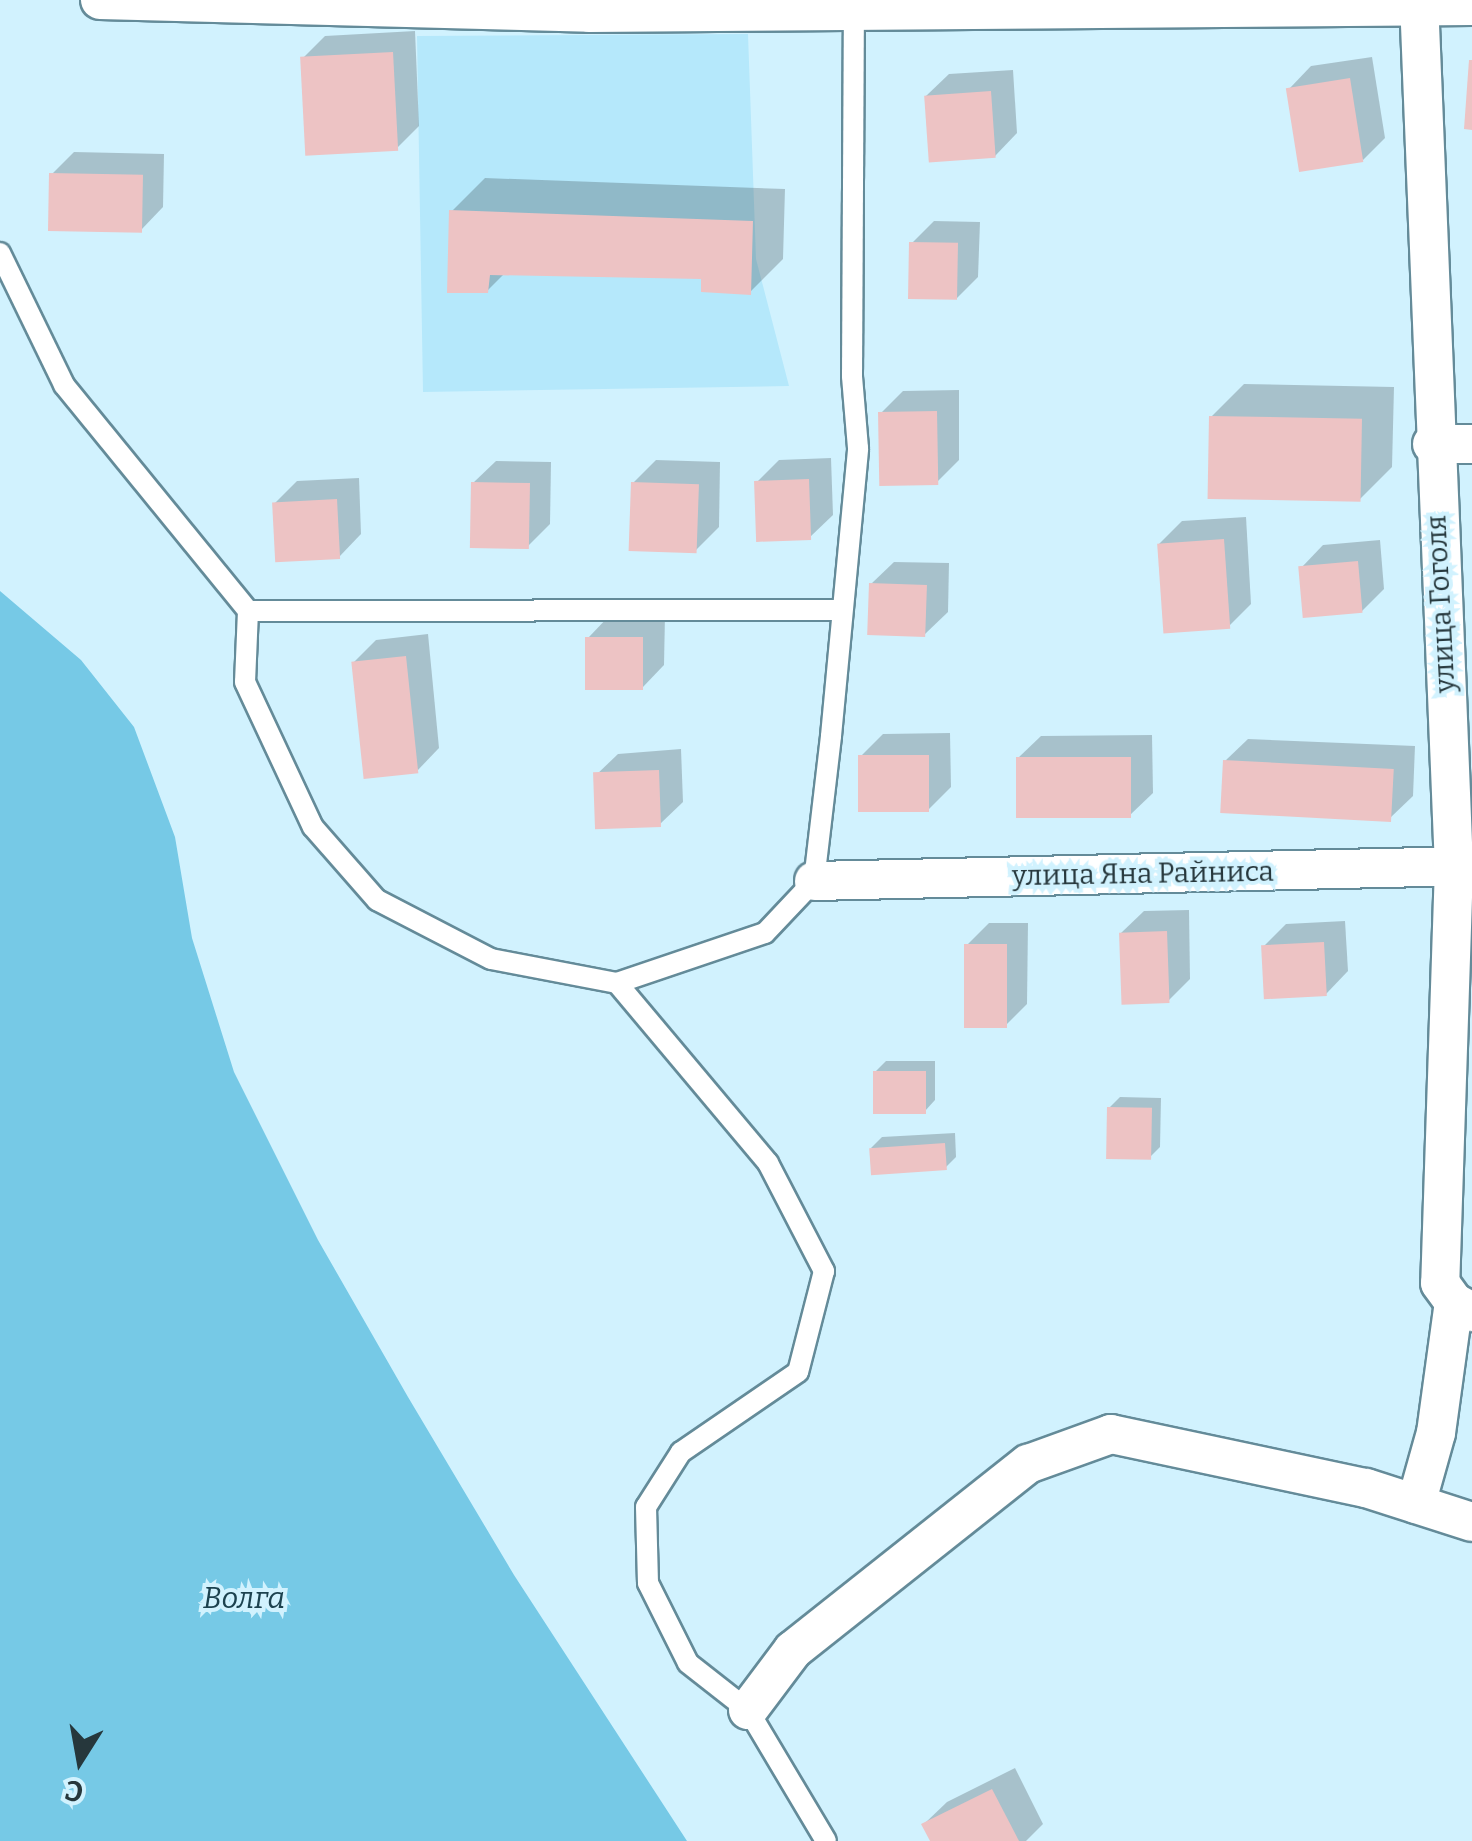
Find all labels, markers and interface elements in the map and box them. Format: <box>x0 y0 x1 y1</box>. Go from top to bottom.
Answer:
street label: улица Гоголя <box>1420 514 1462 694</box>
street label: улица Яна Райниса <box>1012 855 1274 893</box>
water label: Волга <box>203 1580 285 1616</box>
north arrow <box>30 1711 130 1811</box>
text: С <box>62 1773 86 1809</box>

